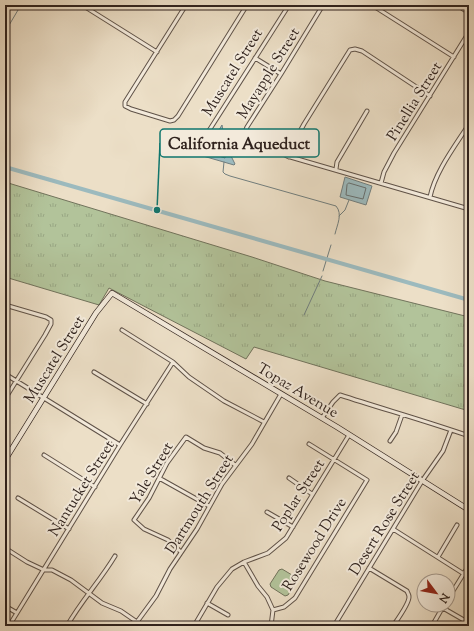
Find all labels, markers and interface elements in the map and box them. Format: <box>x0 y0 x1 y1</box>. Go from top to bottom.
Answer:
street label: Mayapple Street <box>233 24 306 124</box>
street label: Muscatel Street <box>198 25 269 121</box>
street label: Pinellia Street <box>383 58 448 145</box>
callout: California Aqueduct <box>160 129 319 157</box>
text: California Aqueduct <box>168 134 311 157</box>
street label: Muscatel Street <box>20 312 91 408</box>
street label: Topaz Avenue <box>253 359 342 424</box>
street label: Nantucket Street <box>44 437 120 541</box>
street label: Yale Street <box>125 439 179 509</box>
street label: Dartmouth Street <box>161 451 239 559</box>
street label: Poplar Street <box>268 455 331 536</box>
street label: Desert Rose Street <box>345 468 426 580</box>
street label: Rosewood Drive <box>278 494 352 595</box>
north arrow <box>416 573 456 613</box>
text: N <box>434 589 453 606</box>

